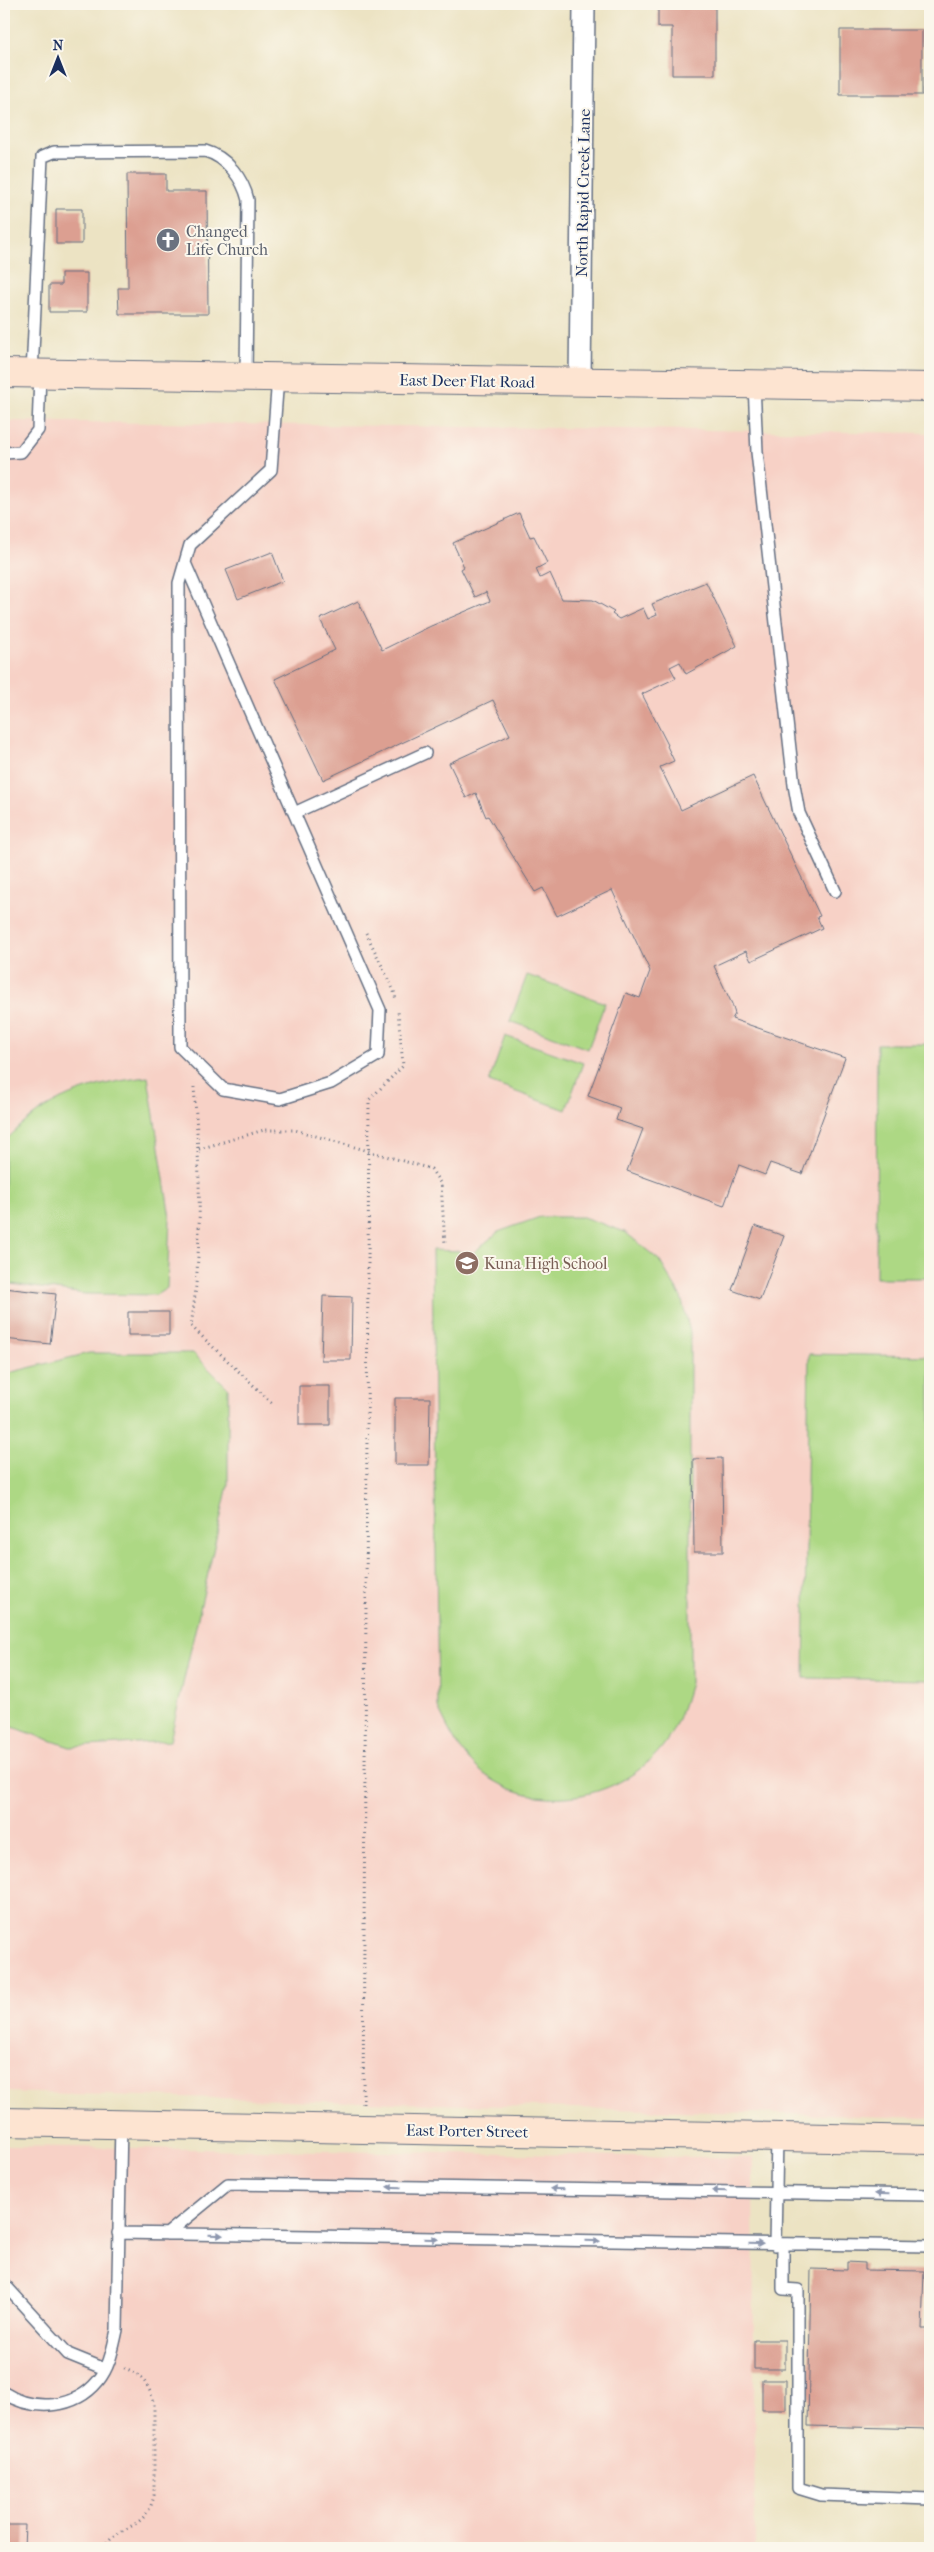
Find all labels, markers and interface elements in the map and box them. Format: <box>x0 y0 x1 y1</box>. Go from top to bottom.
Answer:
north arrow <box>32 32 82 82</box>
text: N <box>53 37 64 54</box>
street label: North Rapid Creek Lane <box>572 108 594 277</box>
place label: Changed Life Church <box>186 222 268 259</box>
church icon: Changed Life Church <box>155 227 181 253</box>
street label: East Deer Flat Road <box>399 370 535 392</box>
school or university icon: Kuna High School <box>454 1250 480 1276</box>
place label: Kuna High School <box>484 1254 608 1273</box>
street label: East Porter Street <box>406 2120 529 2142</box>
one-way arrow <box>386 2183 402 2191</box>
one-way arrow <box>548 2185 564 2193</box>
one-way arrow <box>711 2187 727 2195</box>
one-way arrow <box>873 2190 889 2198</box>
one-way arrow <box>208 2231 224 2239</box>
one-way arrow <box>423 2235 439 2243</box>
one-way arrow <box>585 2238 601 2246</box>
one-way arrow <box>748 2240 764 2248</box>

